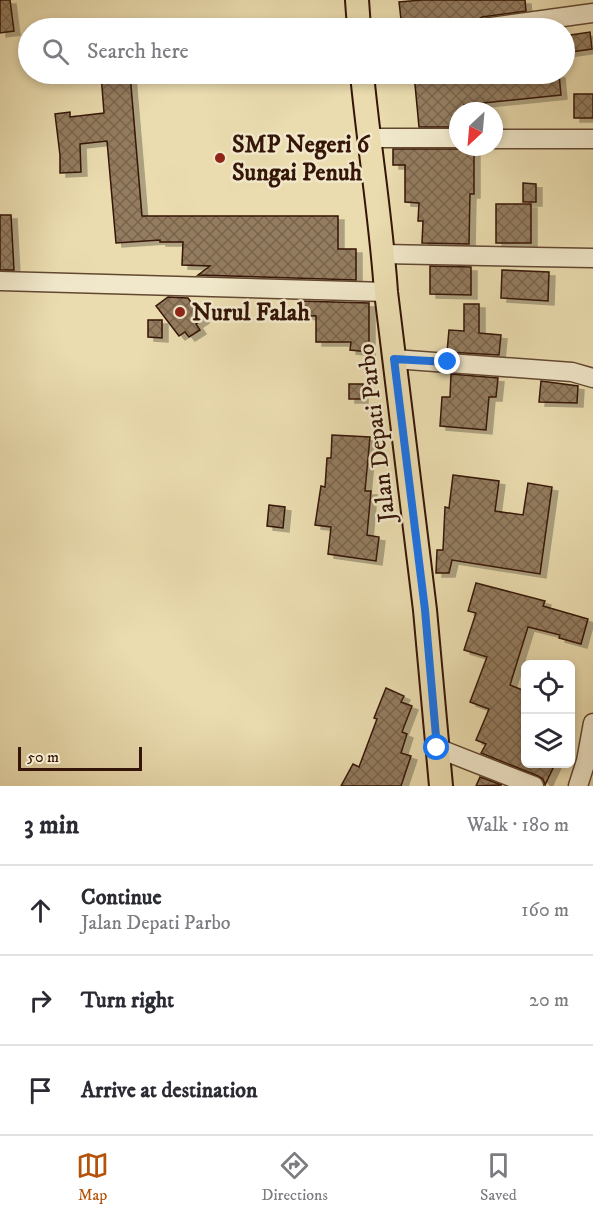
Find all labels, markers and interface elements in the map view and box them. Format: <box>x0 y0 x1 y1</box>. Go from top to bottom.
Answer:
search box <box>18 18 575 84</box>
icon: search <box>39 35 72 68</box>
text: Search here <box>87 38 189 65</box>
north arrow <box>449 102 503 156</box>
place label: SMP Negeri 6 Sungai Penuh <box>232 130 371 188</box>
marker: SMP Negeri 6 Sungai Penuh <box>213 151 227 165</box>
place label: Nurul Falah <box>192 298 310 328</box>
marker: Nurul Falah <box>173 305 187 319</box>
street label: Jalan Depati Parbo <box>351 342 403 526</box>
route end <box>434 348 460 374</box>
map controls <box>521 660 575 768</box>
button: locate <box>521 660 575 714</box>
button: layers <box>521 714 575 768</box>
route start <box>423 734 449 760</box>
scale bar <box>18 744 142 772</box>
text: 50 m <box>27 747 59 767</box>
text: 3 min <box>24 809 79 842</box>
text: Walk · 180 m <box>467 813 569 838</box>
text: Continue <box>81 884 162 911</box>
icon: ahead <box>24 894 57 927</box>
text: 160 m <box>521 898 569 923</box>
text: Jalan Depati Parbo <box>81 911 231 936</box>
icon: right <box>24 984 57 1017</box>
text: Turn right <box>81 987 174 1014</box>
text: 20 m <box>529 988 569 1013</box>
icon: arrive <box>24 1074 57 1107</box>
text: Arrive at destination <box>81 1077 258 1104</box>
tab: Map <box>76 1149 109 1205</box>
tab: Directions <box>261 1149 328 1205</box>
tab: Saved <box>480 1149 517 1205</box>

